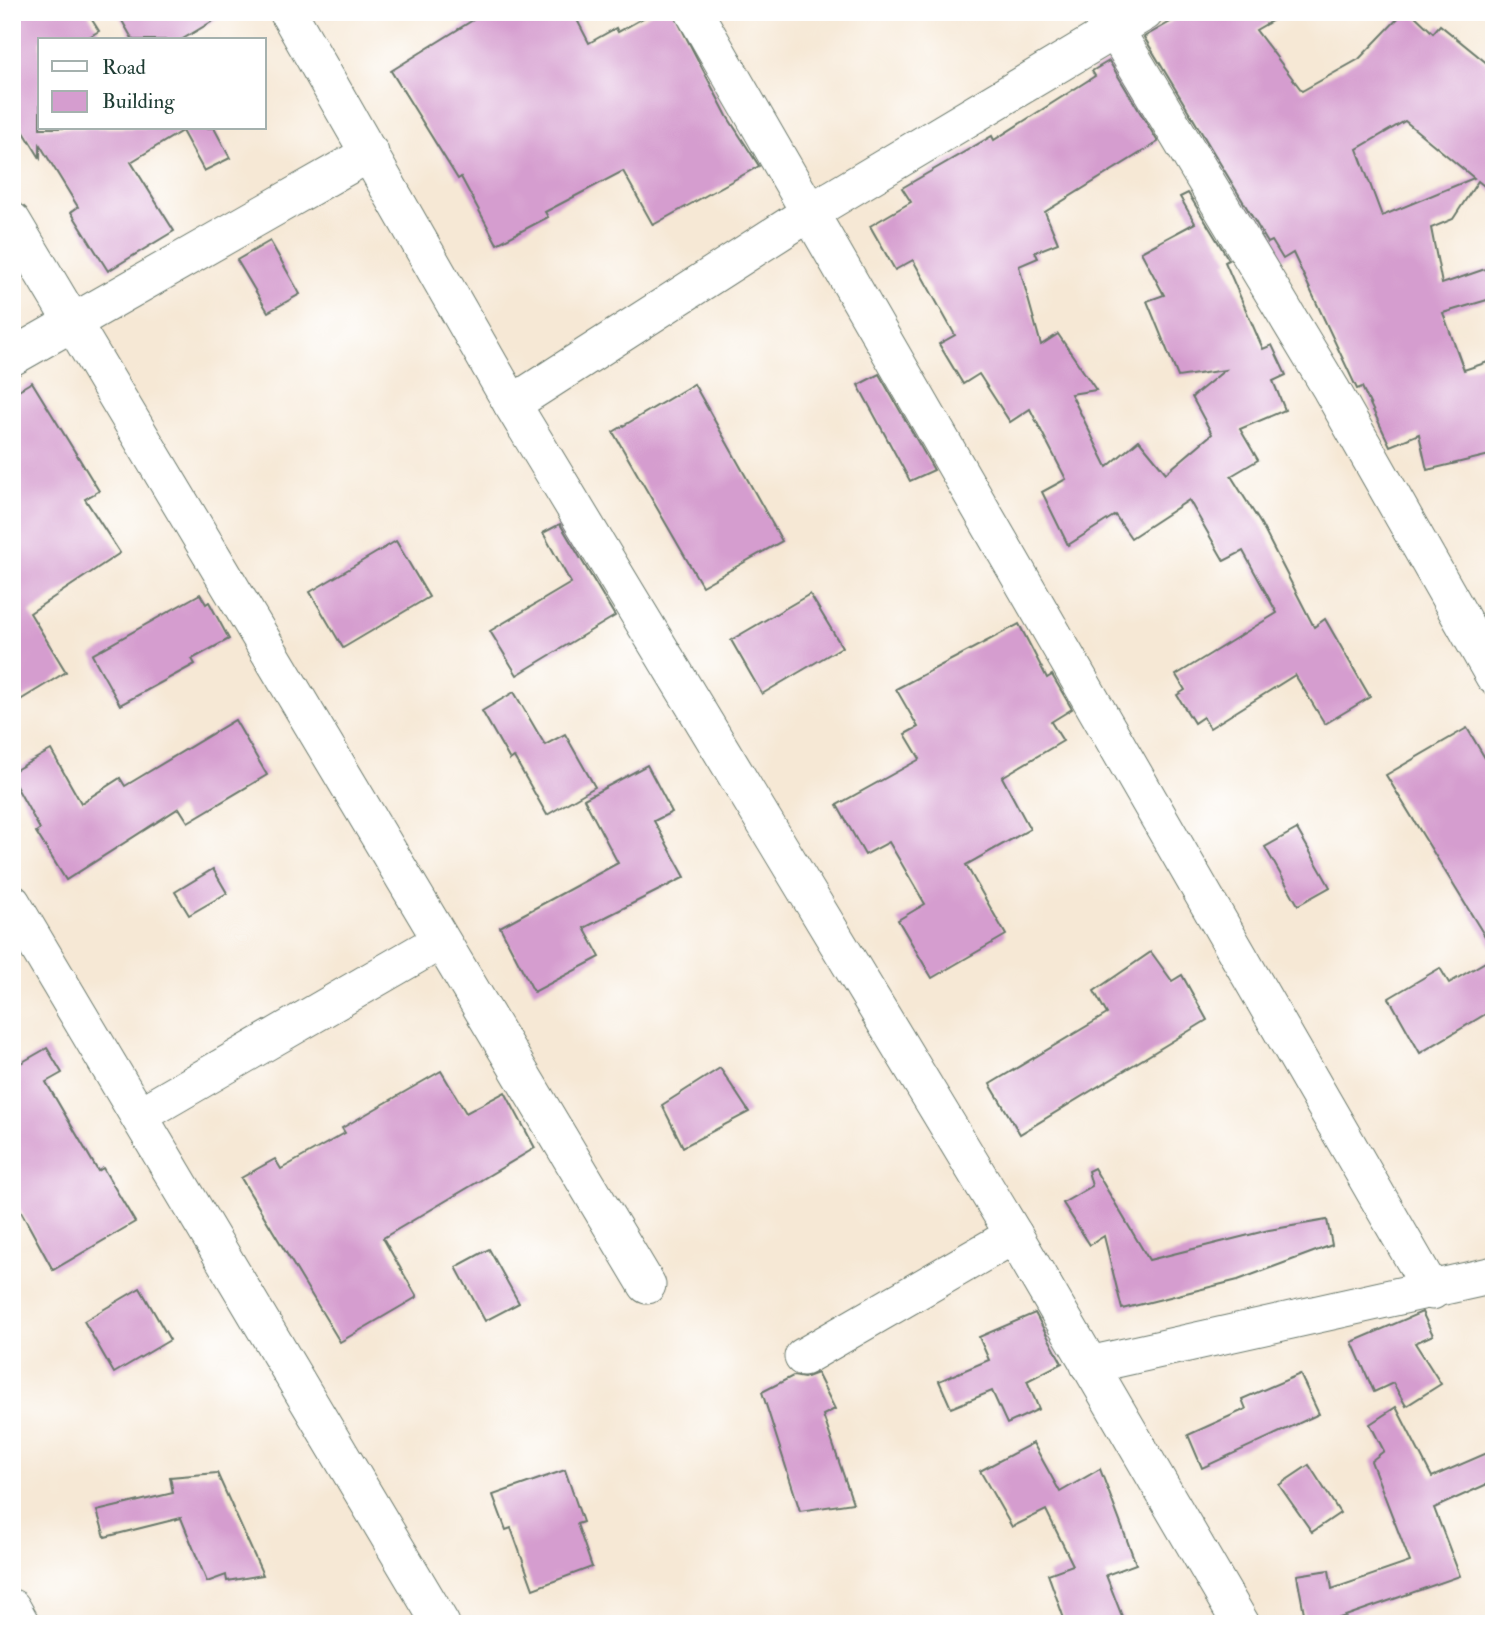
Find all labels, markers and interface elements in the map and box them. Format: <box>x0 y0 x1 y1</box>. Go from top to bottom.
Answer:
legend <box>38 38 266 130</box>
text: Road <box>102 54 147 81</box>
text: Building <box>102 88 175 115</box>

